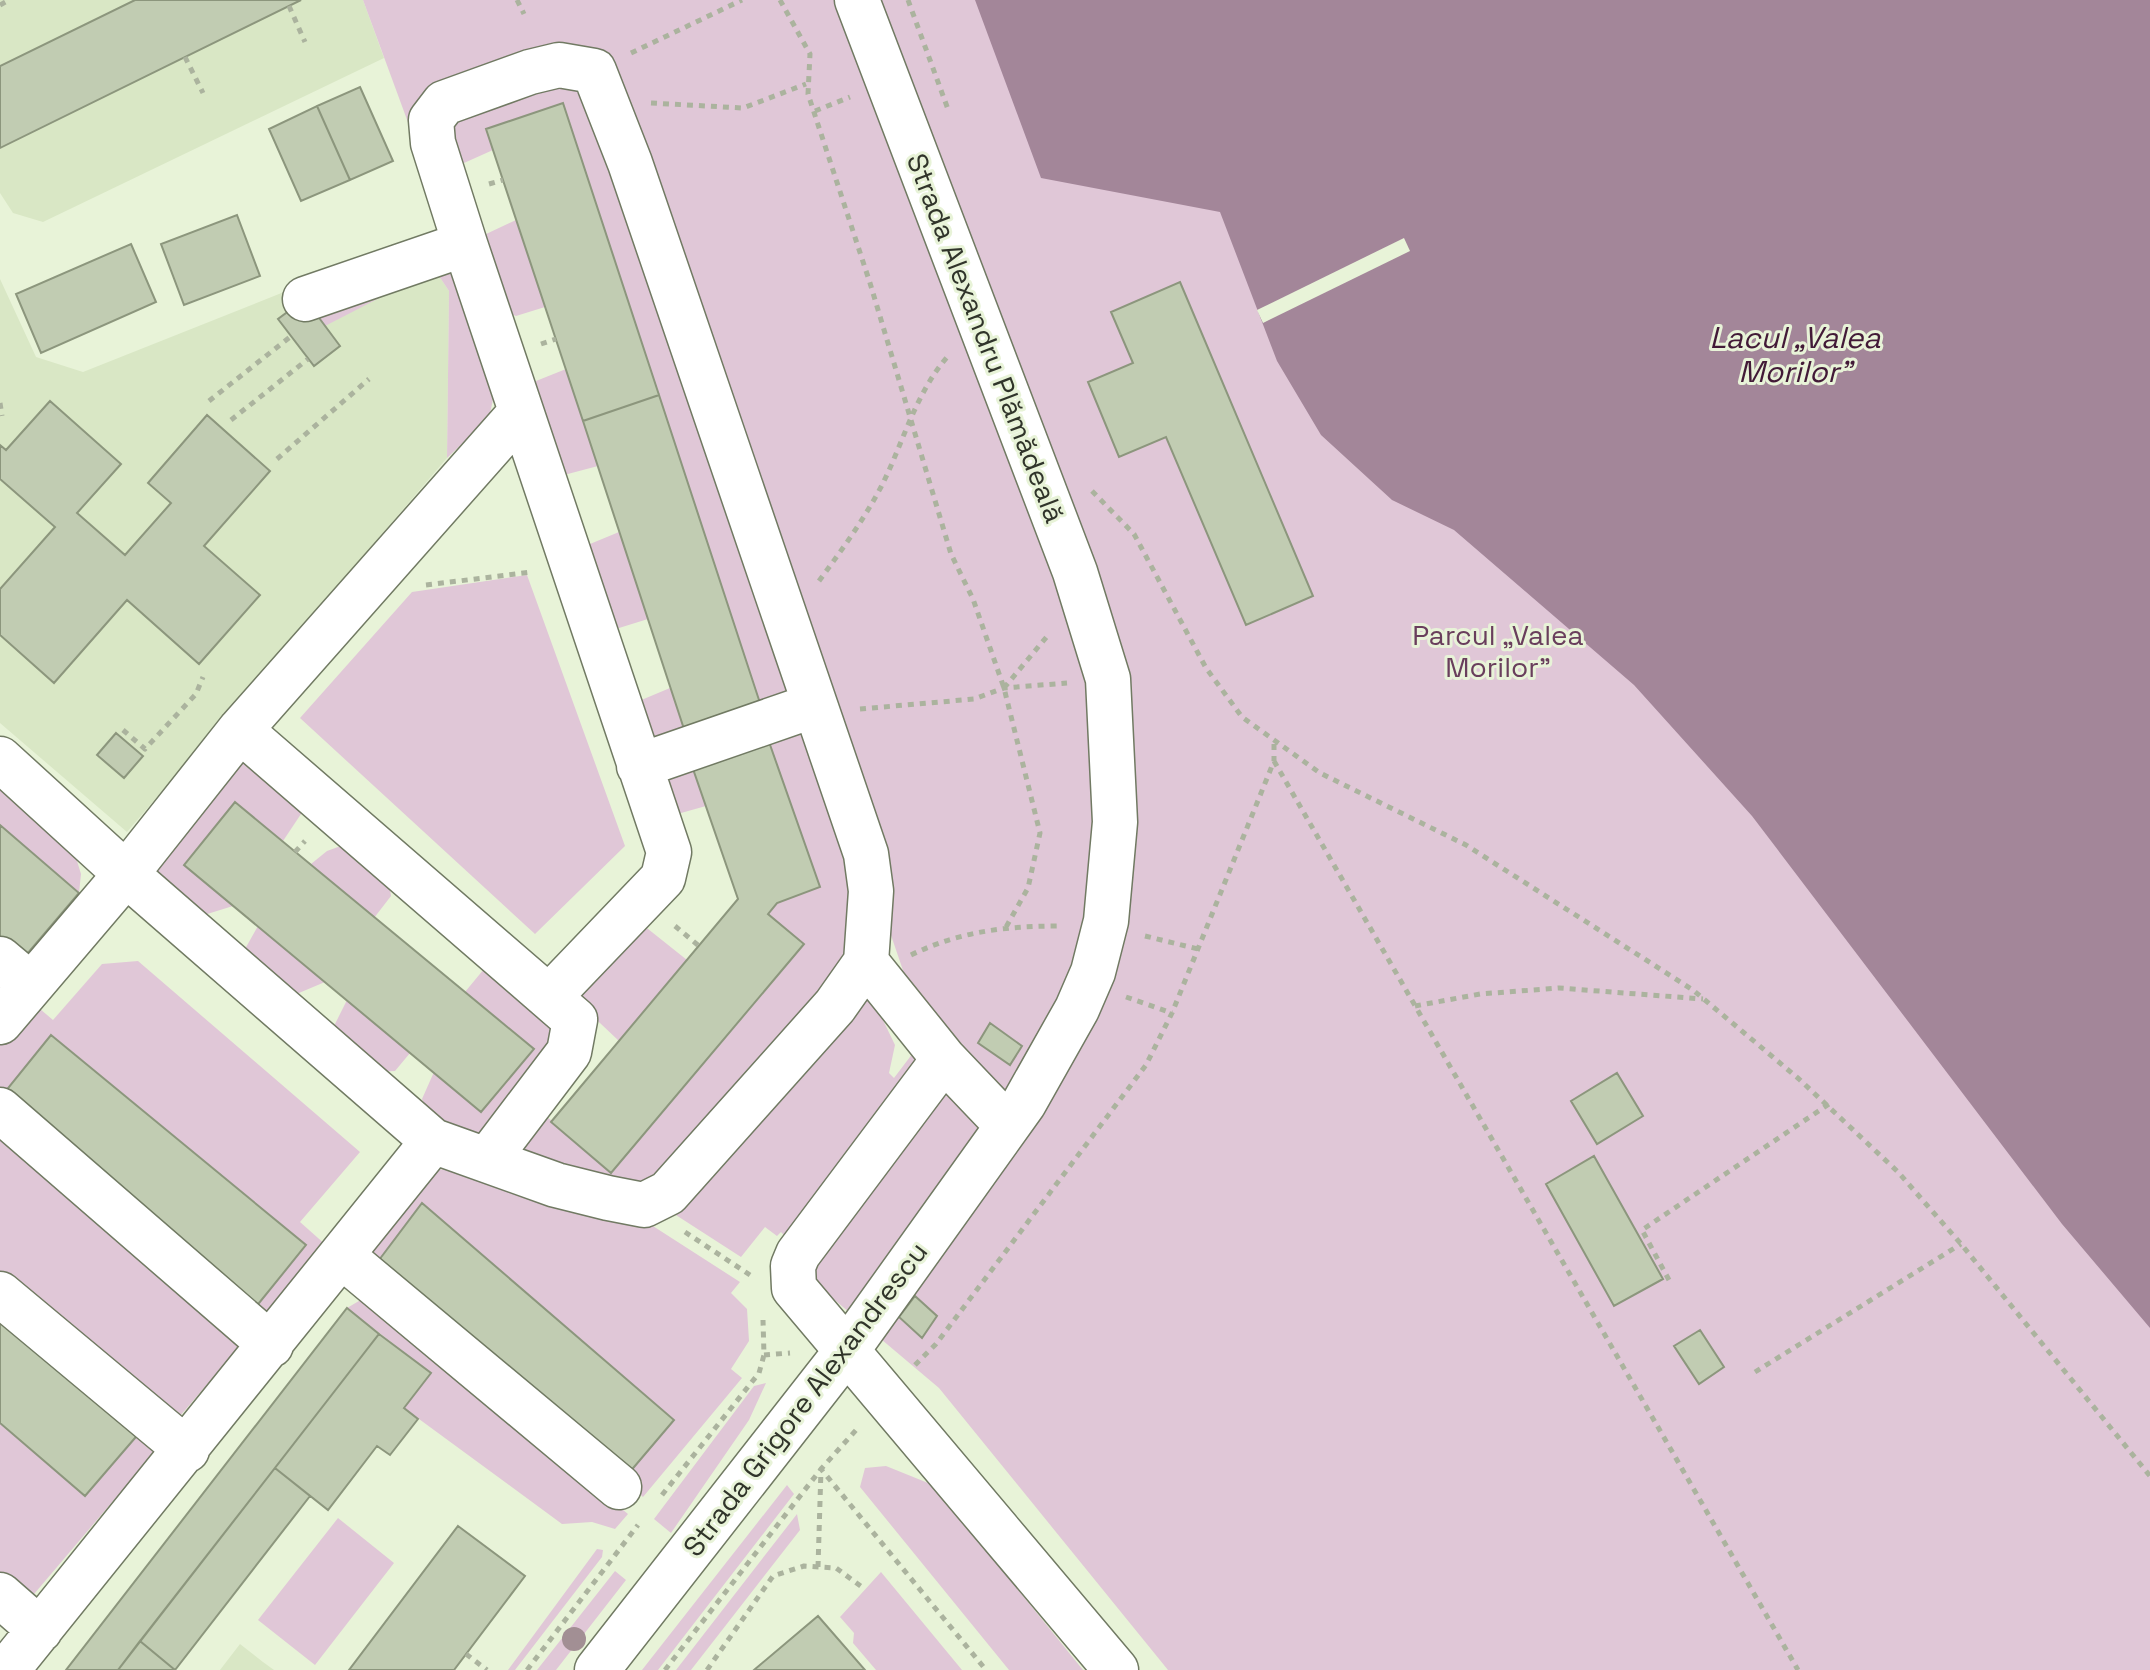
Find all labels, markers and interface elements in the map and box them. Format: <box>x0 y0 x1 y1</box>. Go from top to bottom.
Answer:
street label: Strada Alexandru Plămădeală <box>899 148 1073 528</box>
water label: Lacul „Valea Morilor” <box>1709 318 1881 391</box>
park label: Parcul „Valea Morilor” <box>1412 617 1584 685</box>
street label: Strada Grigore Alexandrescu <box>675 1235 935 1563</box>

